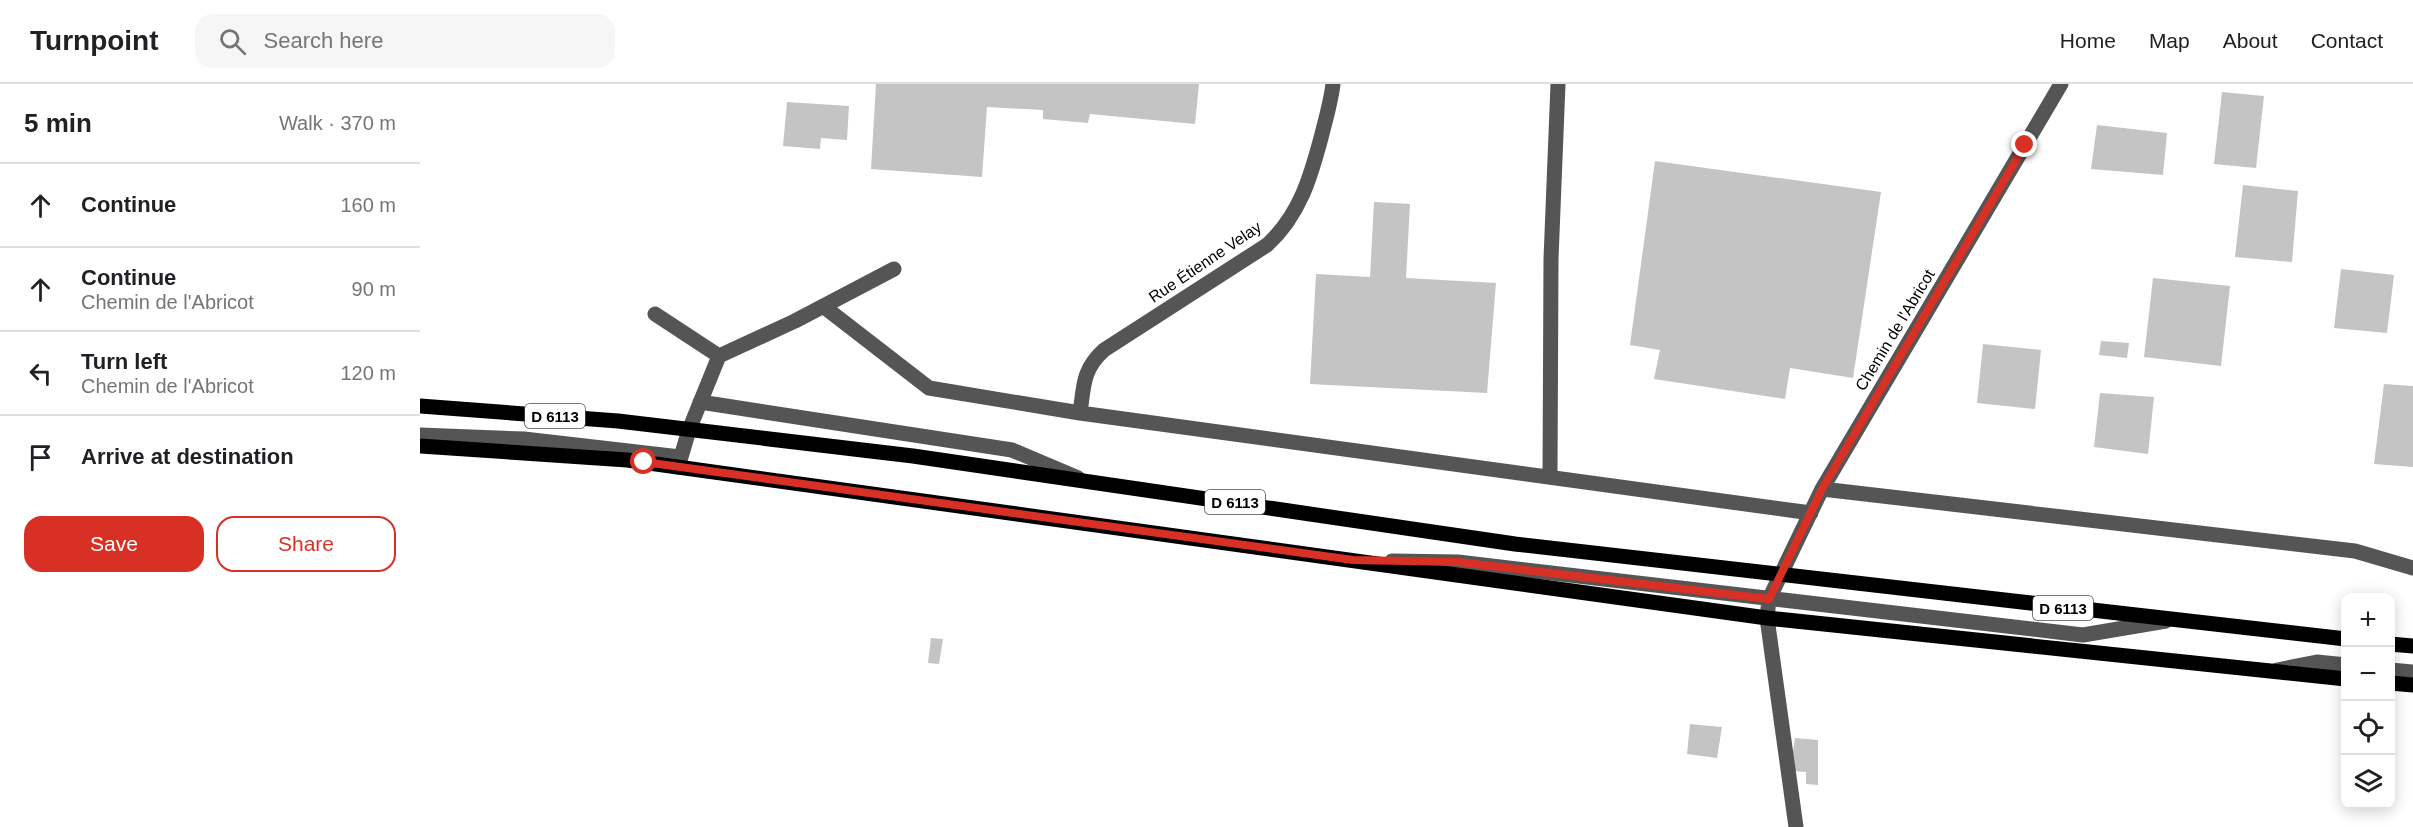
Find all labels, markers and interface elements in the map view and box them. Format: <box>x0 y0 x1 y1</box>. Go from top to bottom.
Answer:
search box <box>195 14 615 68</box>
text: Turnpoint <box>30 25 159 56</box>
icon: search <box>216 25 249 58</box>
text: Search here <box>264 28 383 53</box>
text: Home <box>2060 29 2116 52</box>
text: Map <box>2149 29 2190 52</box>
text: About <box>2223 29 2278 52</box>
text: Contact <box>2311 29 2383 52</box>
text: 5 min <box>24 108 92 138</box>
text: Walk · 370 m <box>279 112 396 134</box>
route end <box>2011 131 2037 157</box>
icon: ahead <box>24 189 57 222</box>
text: Continue <box>81 192 176 217</box>
text: 160 m <box>340 194 396 216</box>
street label: Rue Étienne Velay <box>1145 217 1264 306</box>
text: Continue <box>81 265 176 290</box>
street label: Chemin de l'Abricot <box>1852 266 1938 394</box>
icon: ahead <box>24 273 57 306</box>
text: 90 m <box>352 278 396 300</box>
text: Chemin de l'Abricot <box>81 291 254 313</box>
text: Turn left <box>81 349 167 374</box>
icon: left <box>24 357 57 390</box>
text: 120 m <box>340 362 396 384</box>
text: Chemin de l'Abricot <box>81 375 254 397</box>
road number: D 6113 <box>525 404 585 428</box>
icon: arrive <box>24 441 57 474</box>
text: Arrive at destination <box>81 444 294 469</box>
route start <box>630 448 656 474</box>
road number: D 6113 <box>1205 490 1265 514</box>
button: Save <box>24 516 204 572</box>
button: Share <box>216 516 396 572</box>
map controls <box>2341 593 2395 809</box>
button: + <box>2341 593 2395 647</box>
road number: D 6113 <box>2033 596 2093 620</box>
button: − <box>2341 647 2395 701</box>
button: locate <box>2341 701 2395 755</box>
button: layers <box>2341 755 2395 809</box>

